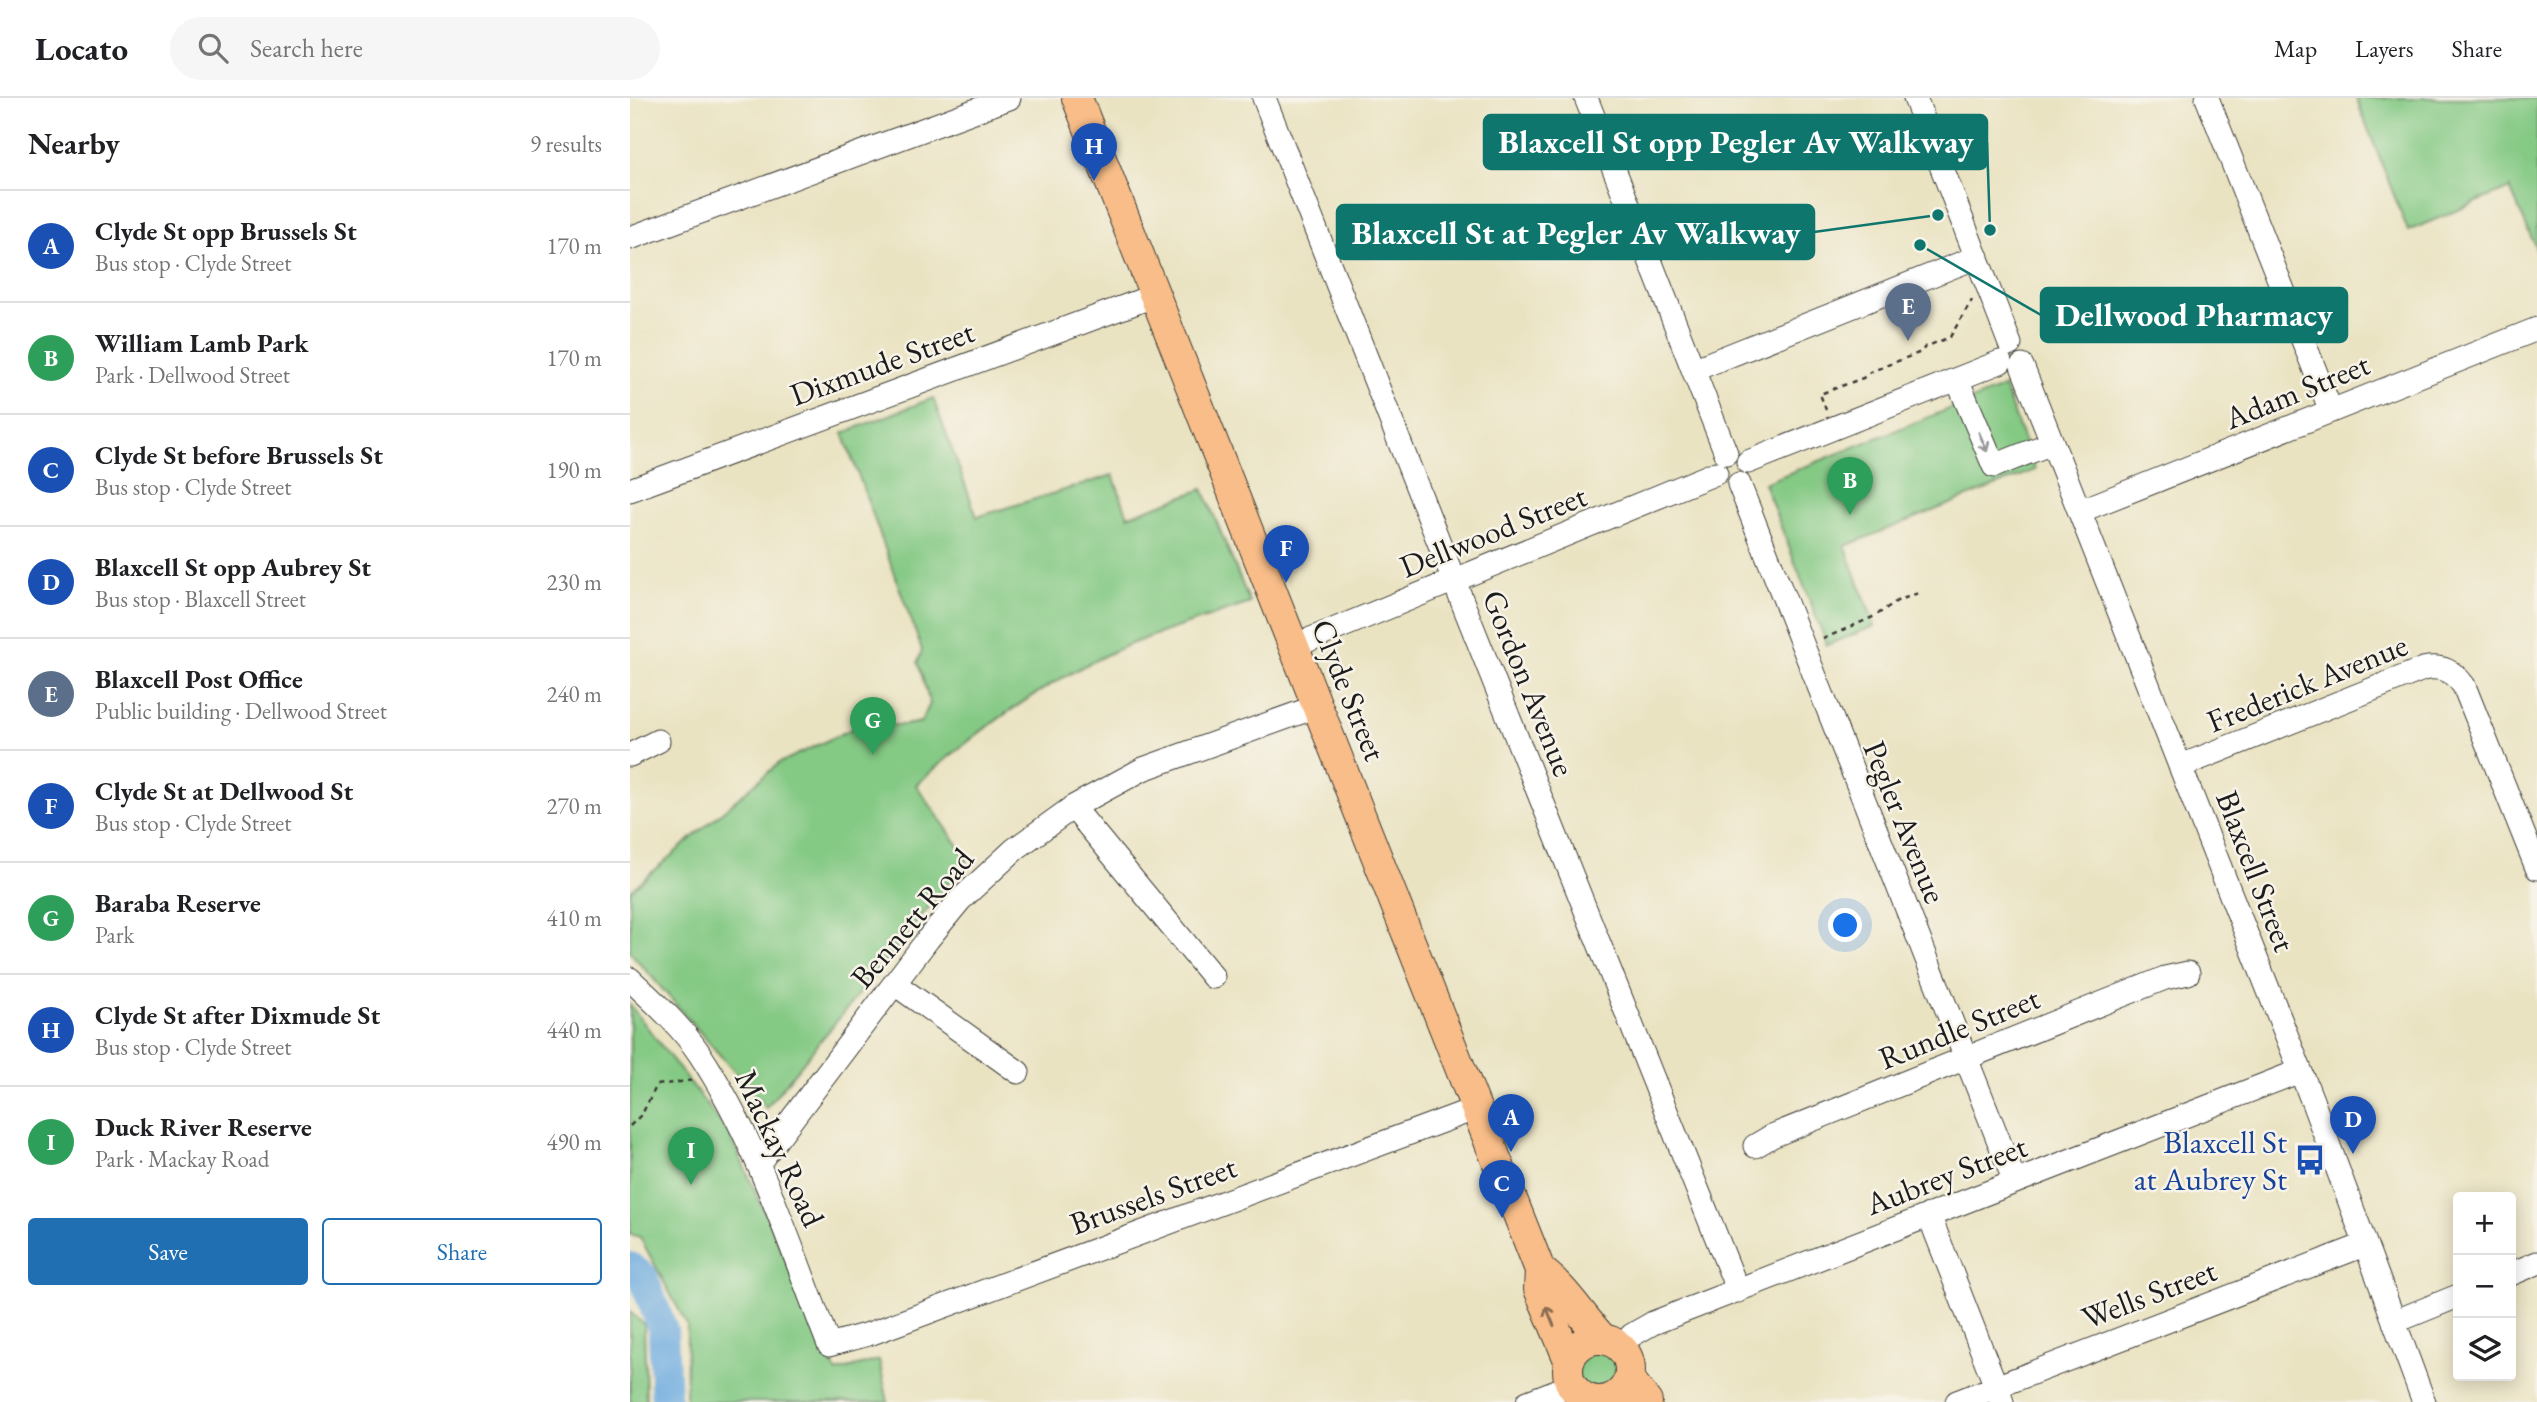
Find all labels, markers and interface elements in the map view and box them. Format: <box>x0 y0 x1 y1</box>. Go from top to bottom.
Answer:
search box <box>170 17 660 80</box>
text: Locato <box>35 27 128 70</box>
icon: search <box>194 29 232 67</box>
text: Search here <box>250 31 363 65</box>
text: Map <box>2274 33 2317 64</box>
text: Layers <box>2355 33 2414 64</box>
text: Share <box>2452 33 2502 64</box>
callout: Blaxcell St opp Pegler Av Walkway <box>1484 115 1987 169</box>
text: Blaxcell St opp Pegler Av Walkway <box>1498 120 1975 163</box>
pin: H <box>1071 123 1117 181</box>
text: Nearby <box>28 124 120 163</box>
text: 9 results <box>530 129 602 159</box>
callout: Blaxcell St at Pegler Av Walkway <box>1337 205 1814 259</box>
text: Blaxcell St at Pegler Av Walkway <box>1351 211 1802 254</box>
text: Clyde St opp Brussels St <box>95 214 357 248</box>
text: A <box>43 231 59 261</box>
text: 170 m <box>546 231 602 261</box>
text: Bus stop · Clyde Street <box>95 248 292 278</box>
pin: E <box>1885 283 1931 341</box>
callout: Dellwood Pharmacy <box>2041 288 2347 342</box>
text: Dellwood Pharmacy <box>2055 293 2334 336</box>
street label: Dixmude Street <box>784 310 980 416</box>
text: William Lamb Park <box>95 326 309 360</box>
text: B <box>44 343 58 373</box>
text: 170 m <box>546 343 602 373</box>
street label: Adam Street <box>2217 343 2376 439</box>
text: Park · Dellwood Street <box>95 360 290 390</box>
one-way arrow <box>1978 430 1991 452</box>
text: Clyde St before Brussels St <box>95 438 383 472</box>
text: C <box>43 455 59 485</box>
text: 190 m <box>546 455 602 485</box>
pin: B <box>1827 457 1873 515</box>
text: Bus stop · Clyde Street <box>95 472 292 502</box>
street label: Dellwood Street <box>1393 475 1593 587</box>
pin: F <box>1263 525 1309 583</box>
text: Blaxcell St opp Aubrey St <box>95 550 371 584</box>
text: D <box>42 567 60 597</box>
text: 230 m <box>546 567 602 597</box>
text: Bus stop · Blaxcell Street <box>95 584 306 614</box>
street label: Gordon Avenue <box>1473 584 1585 782</box>
street label: Clyde Street <box>1302 613 1396 767</box>
street label: Frederick Avenue <box>2201 624 2413 742</box>
text: Blaxcell Post Office <box>95 662 303 696</box>
text: E <box>44 679 58 709</box>
text: 240 m <box>546 679 602 709</box>
text: Public building · Dellwood Street <box>95 696 387 726</box>
pin: G <box>850 697 896 755</box>
street label: Pegler Avenue <box>1853 735 1957 909</box>
text: Clyde St at Dellwood St <box>95 774 353 808</box>
street label: Blaxcell Street <box>2206 785 2306 957</box>
text: F <box>45 791 57 821</box>
text: 270 m <box>546 791 602 821</box>
text: Bus stop · Clyde Street <box>95 808 292 838</box>
street label: Bennett Road <box>841 838 984 997</box>
text: Baraba Reserve <box>95 886 261 920</box>
text: G <box>43 903 59 933</box>
text: 410 m <box>546 903 602 933</box>
your location <box>1828 908 1862 942</box>
text: Park <box>95 920 134 950</box>
street label: Rundle Street <box>1872 977 2046 1079</box>
text: Clyde St after Dixmude St <box>95 998 380 1032</box>
text: H <box>42 1015 60 1045</box>
text: 440 m <box>546 1015 602 1045</box>
text: Bus stop · Clyde Street <box>95 1032 292 1062</box>
street label: Mackay Road <box>725 1063 835 1234</box>
pin: A <box>1488 1094 1534 1152</box>
pin: D <box>2330 1096 2376 1154</box>
text: Duck River Reserve <box>95 1110 312 1144</box>
place label: Blaxcell St at Aubrey St <box>2134 1121 2287 1200</box>
street label: Aubrey Street <box>1858 1125 2033 1225</box>
text: I <box>47 1127 55 1157</box>
text: 490 m <box>546 1127 602 1157</box>
pin: I <box>668 1127 714 1185</box>
bus stop icon: Blaxcell St at Aubrey St <box>2293 1143 2327 1177</box>
text: Park · Mackay Road <box>95 1144 269 1174</box>
street label: Brussels Street <box>1064 1145 1242 1245</box>
pin: C <box>1479 1160 1525 1218</box>
map controls <box>2453 1192 2516 1381</box>
button: + <box>2453 1192 2516 1255</box>
button: Save <box>28 1218 308 1285</box>
button: Share <box>322 1218 602 1285</box>
street label: Wells Street <box>2076 1249 2222 1339</box>
button: − <box>2453 1255 2516 1318</box>
one-way arrow <box>1542 1306 1555 1327</box>
button: layers <box>2453 1318 2516 1381</box>

